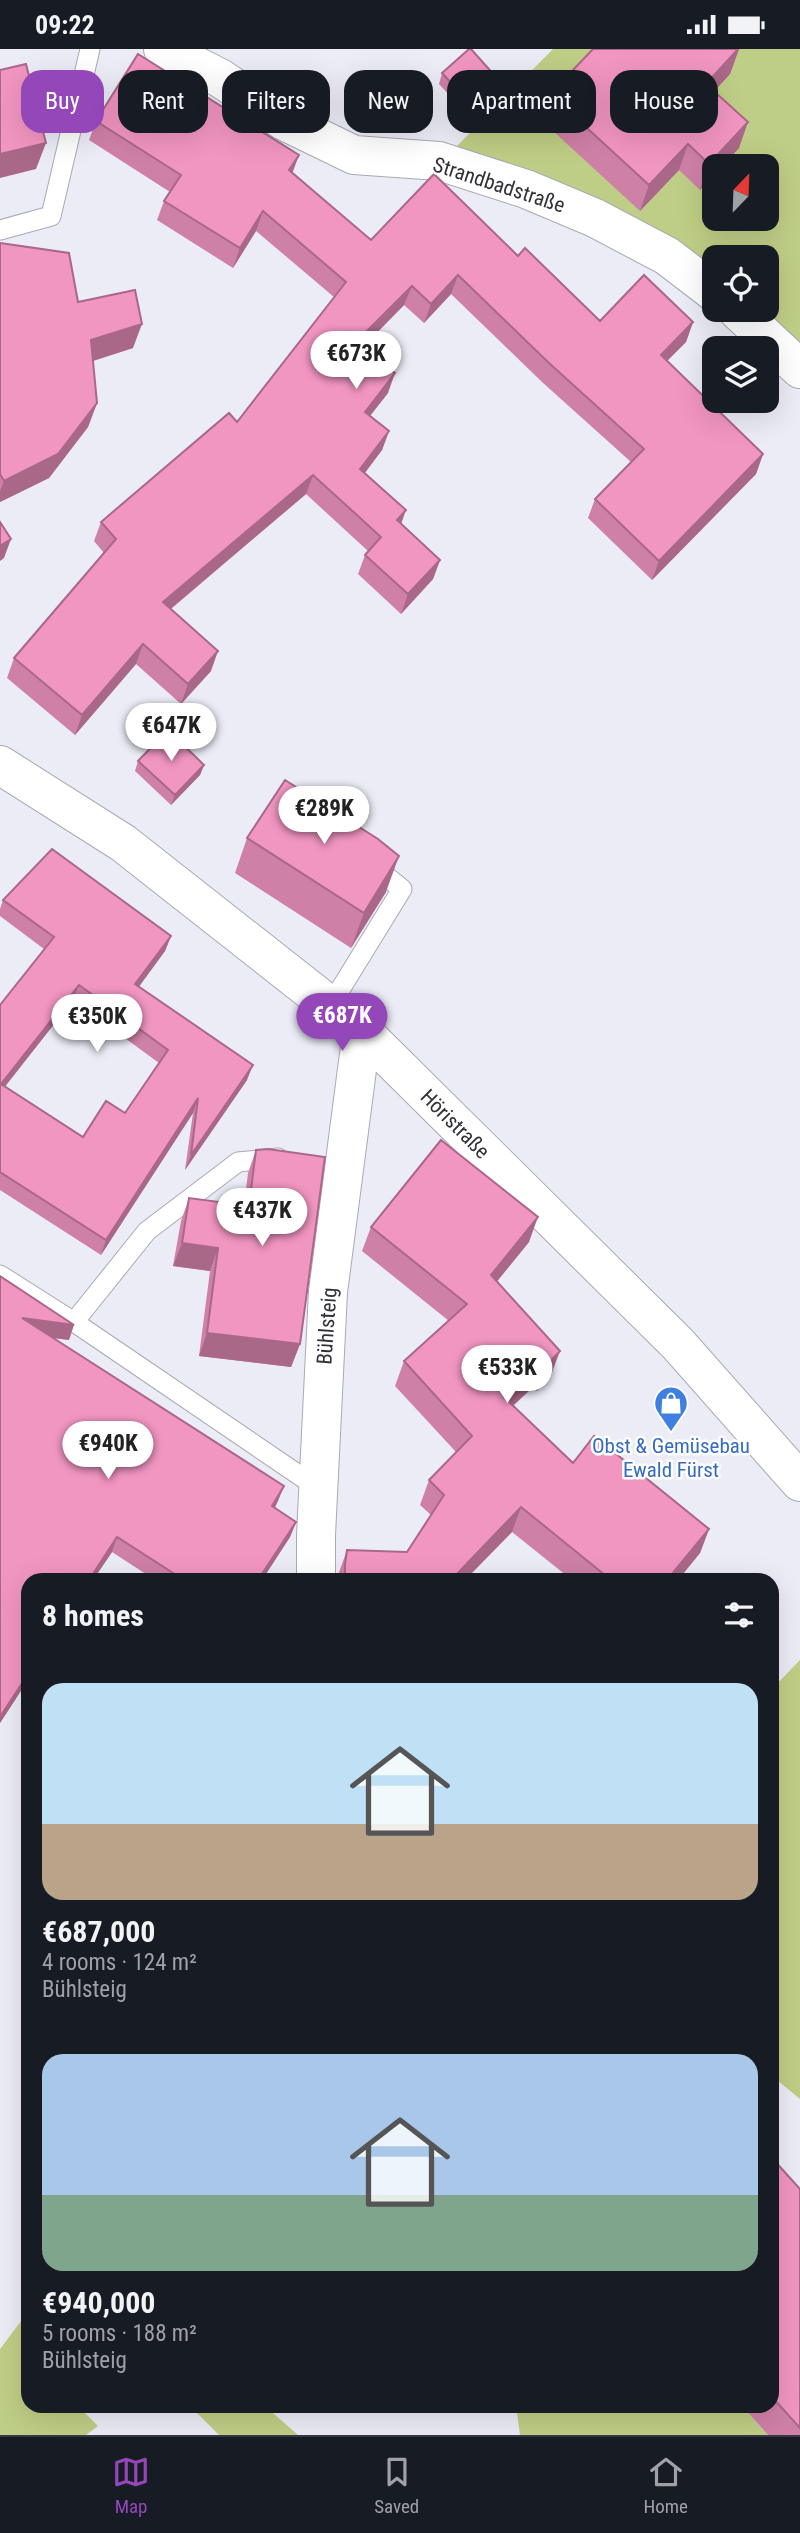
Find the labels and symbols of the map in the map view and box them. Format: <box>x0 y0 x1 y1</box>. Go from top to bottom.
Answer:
street label: Strandbadstraße <box>430 152 568 218</box>
north arrow <box>702 154 779 231</box>
pin: €673K <box>307 331 405 391</box>
pin: €647K <box>122 703 220 763</box>
pin: €289K <box>275 787 373 846</box>
pin: €687K <box>293 993 391 1053</box>
pin: €350K <box>48 995 146 1054</box>
street label: Höristraße <box>416 1085 495 1164</box>
pin: €437K <box>213 1189 311 1248</box>
street label: Bühlsteig <box>312 1287 342 1365</box>
pin: €533K <box>458 1345 556 1405</box>
shop icon: Obst & Gemüsebau Ewald Fürst <box>652 1384 690 1433</box>
pin: €940K <box>59 1421 157 1481</box>
place label: Obst & Gemüsebau Ewald Fürst <box>592 1434 750 1482</box>

